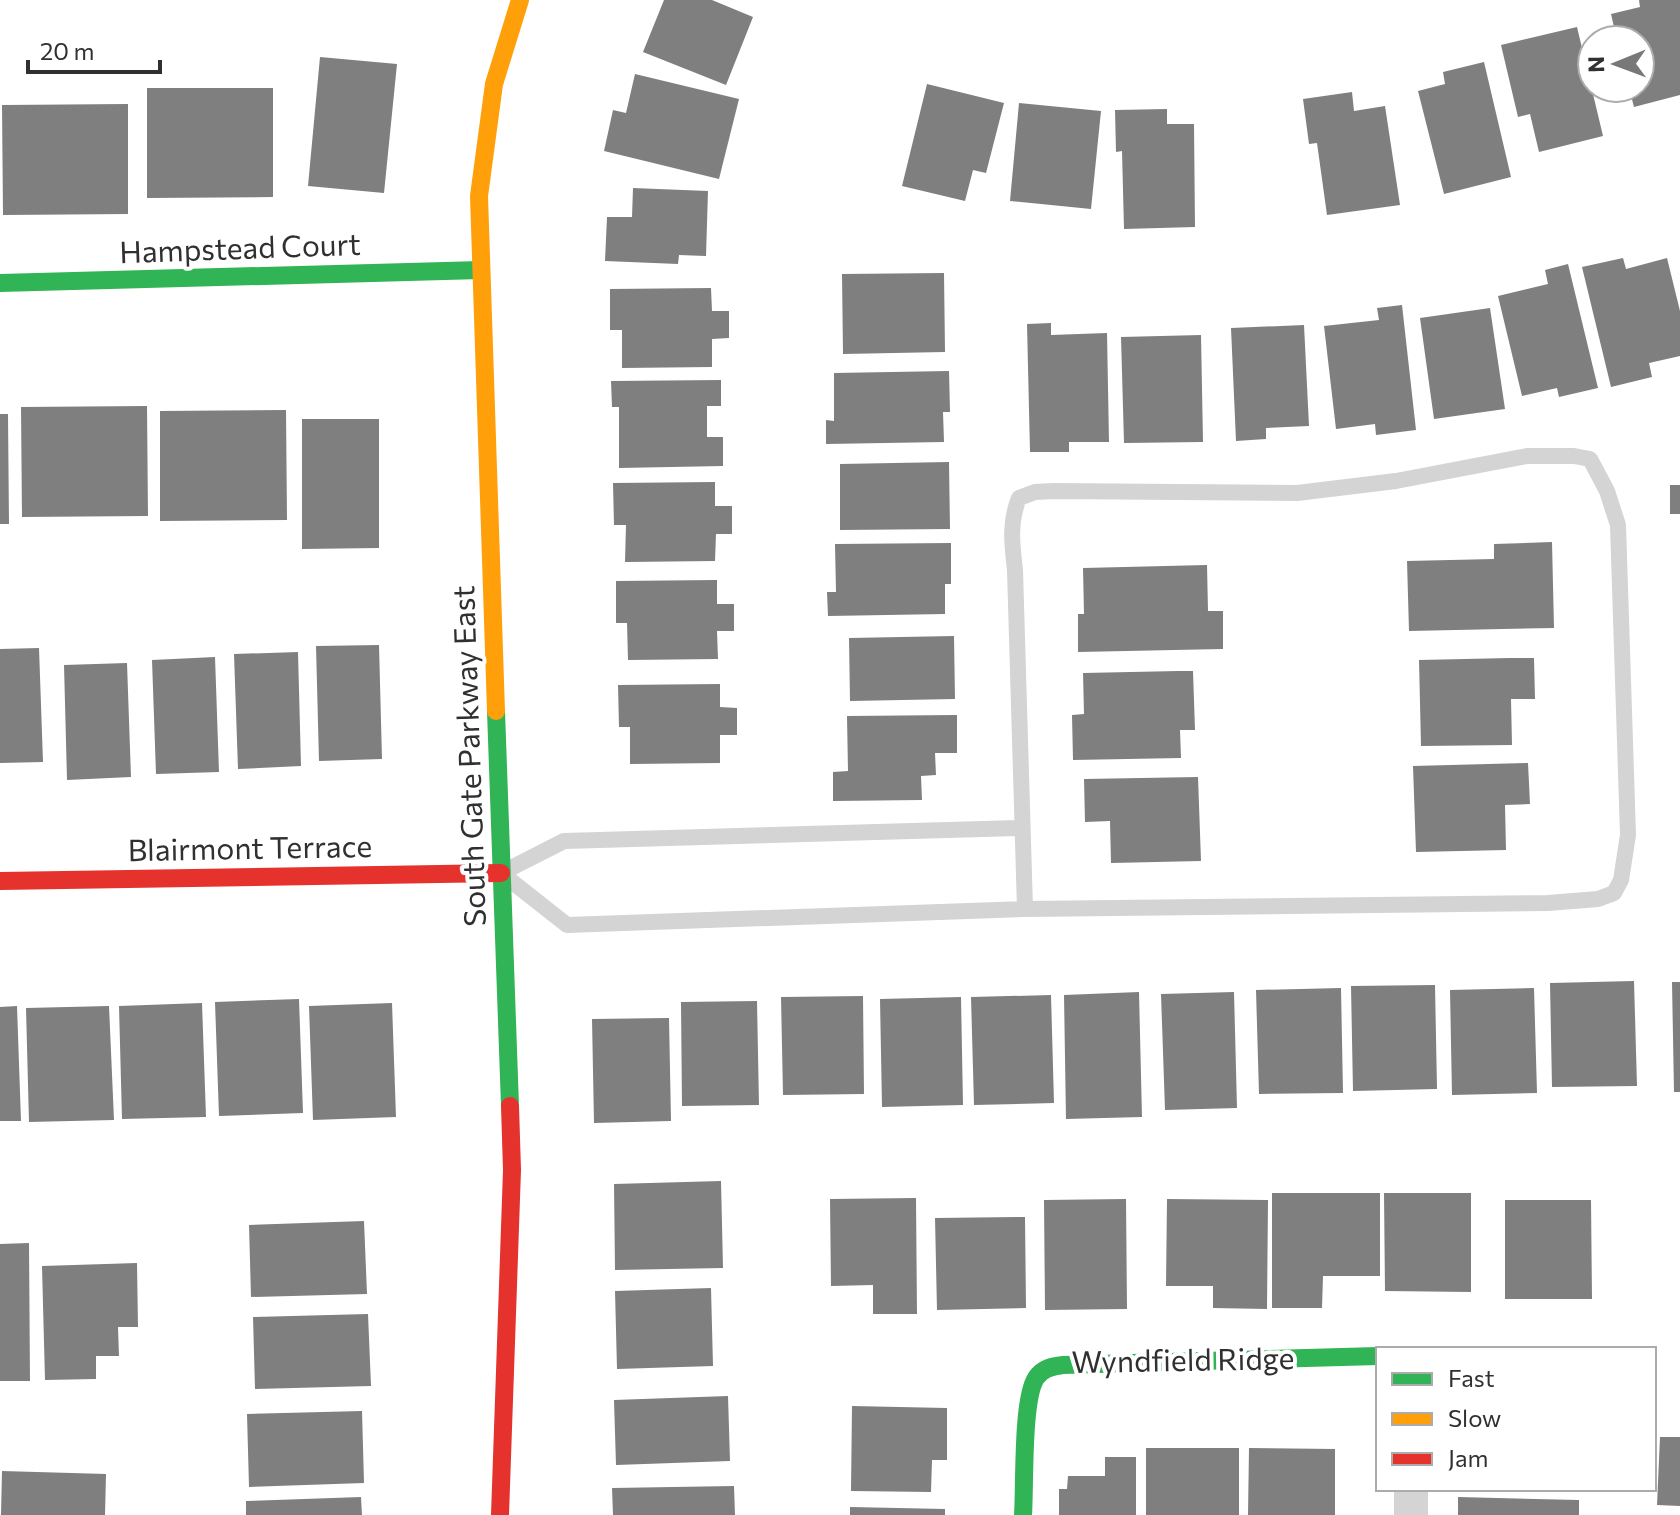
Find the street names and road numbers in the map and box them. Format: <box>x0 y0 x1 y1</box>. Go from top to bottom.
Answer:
street label: Hampstead Court <box>119 224 361 269</box>
street label: South Gate Parkway East <box>443 585 492 927</box>
street label: Blairmont Terrace <box>127 826 372 867</box>
street label: Wyndfield Ridge <box>1071 1338 1295 1379</box>

